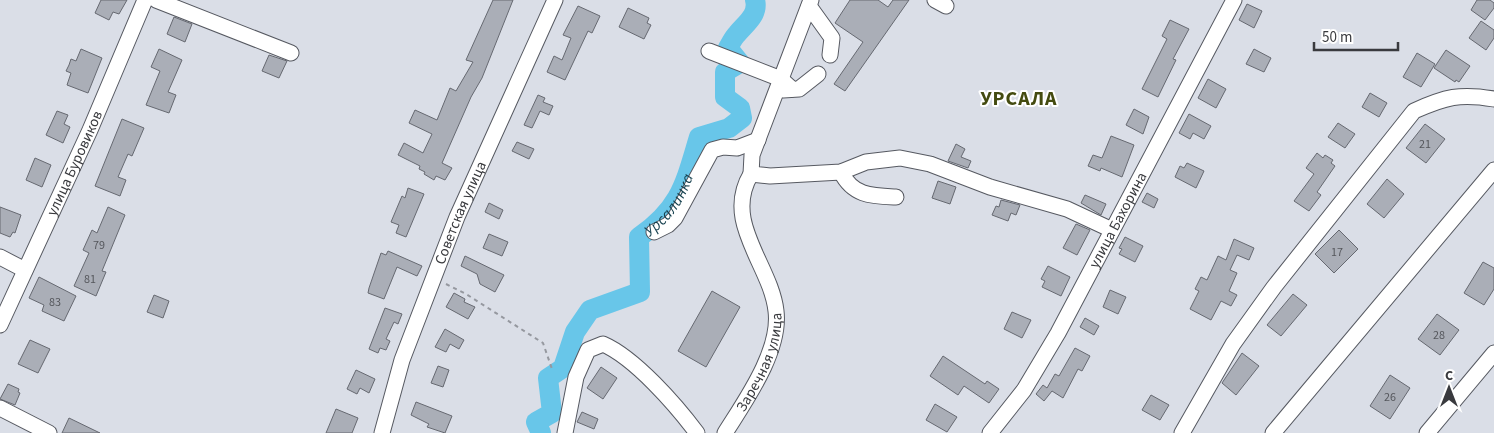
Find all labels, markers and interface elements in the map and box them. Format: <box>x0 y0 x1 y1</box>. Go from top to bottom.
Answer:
scale bar <box>1314 20 1398 52</box>
text: 50 m <box>1322 27 1352 48</box>
district label: УРСАЛА <box>980 85 1058 113</box>
street label: улица Буровиков <box>42 107 108 219</box>
house number: 21 <box>1419 136 1431 153</box>
street label: Советская улица <box>430 158 492 268</box>
street label: улица Бахорина <box>1084 168 1152 272</box>
water label: Урсалинка <box>639 170 699 242</box>
house number: 79 <box>93 237 105 254</box>
house number: 17 <box>1331 244 1343 261</box>
house number: 81 <box>84 271 96 288</box>
house number: 83 <box>49 294 61 311</box>
street label: Заречная улица <box>731 313 788 416</box>
house number: 28 <box>1433 327 1445 344</box>
north arrow <box>1424 363 1474 413</box>
text: С <box>1445 366 1453 386</box>
house number: 26 <box>1384 389 1396 406</box>

